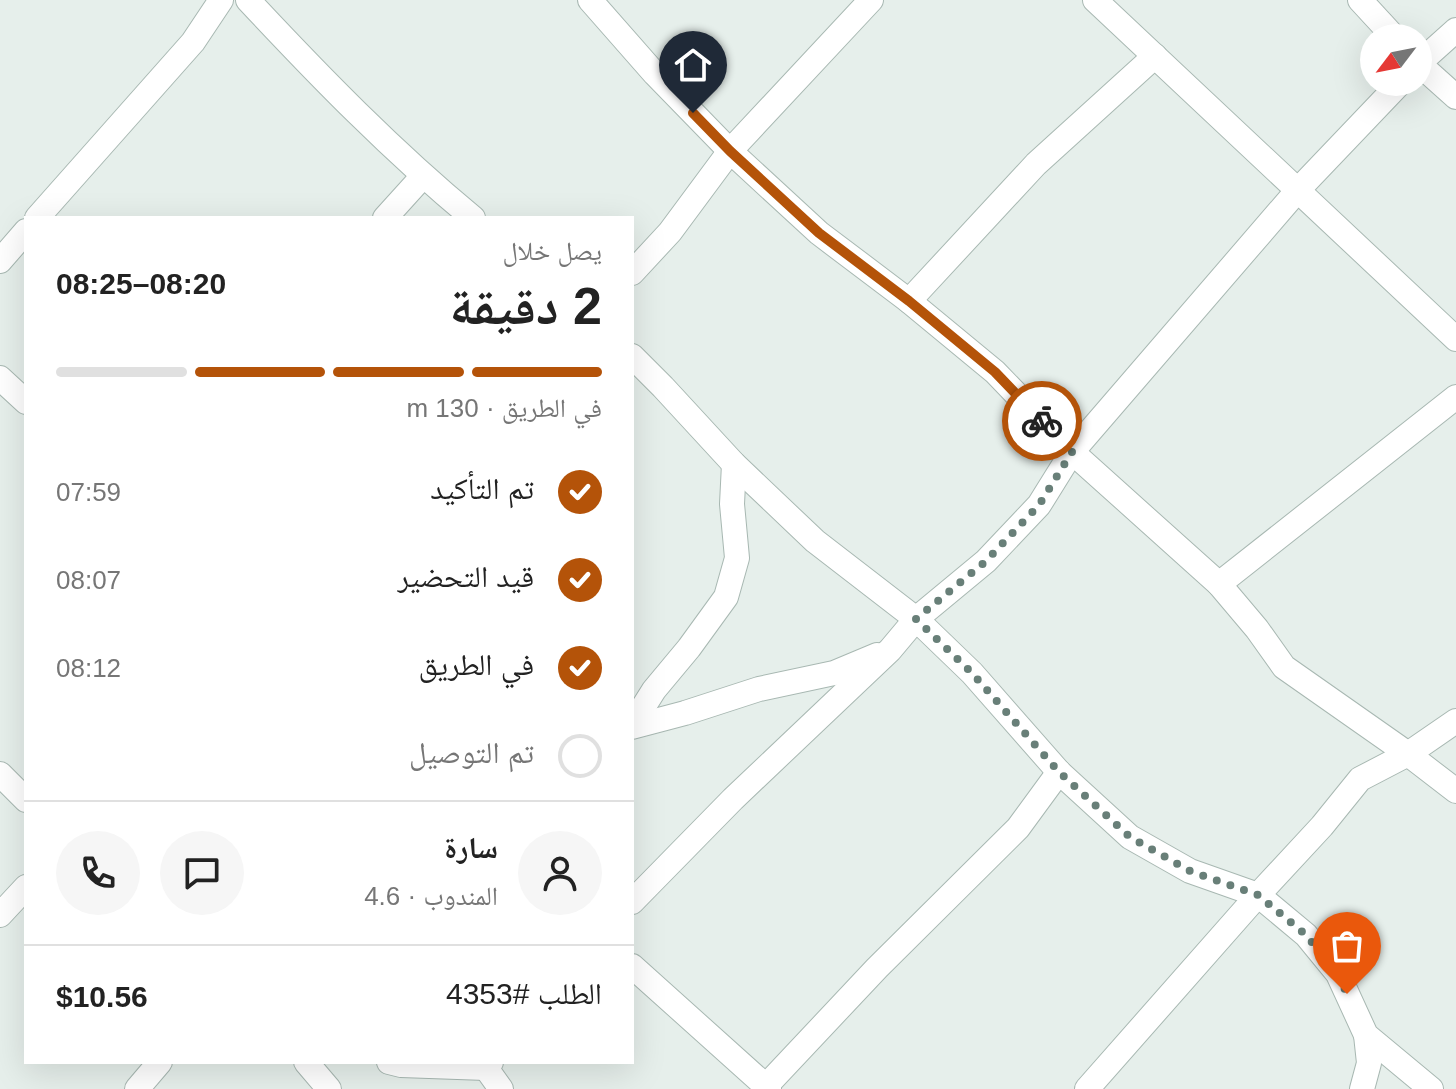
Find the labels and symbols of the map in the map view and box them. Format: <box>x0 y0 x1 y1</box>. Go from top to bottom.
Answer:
north arrow <box>1360 24 1432 96</box>
pin <box>659 31 727 113</box>
courier <box>1002 381 1082 461</box>
pin <box>1313 912 1381 994</box>

